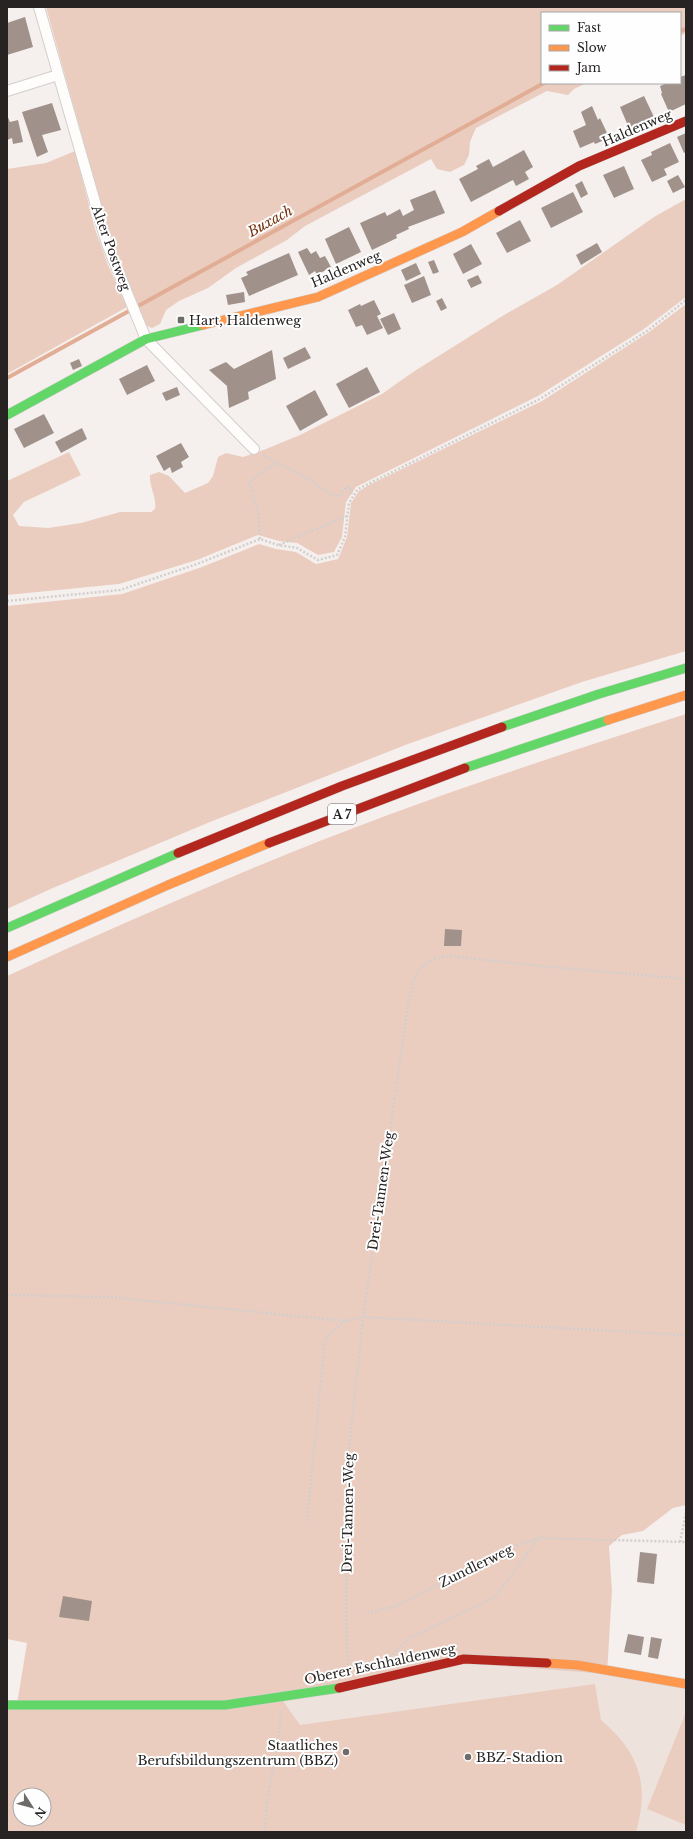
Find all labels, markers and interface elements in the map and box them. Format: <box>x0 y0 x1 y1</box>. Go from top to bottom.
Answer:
legend <box>541 12 681 84</box>
text: Fast <box>577 20 602 35</box>
text: Slow <box>577 40 607 55</box>
text: Jam <box>575 60 601 75</box>
street label: Haldenweg <box>599 106 675 150</box>
water label: Buxach <box>243 201 296 241</box>
street label: Alter Postweg <box>87 202 134 293</box>
street label: Haldenweg <box>308 247 384 291</box>
place label: Hart, Haldenweg <box>189 312 301 329</box>
marker: Hart, Haldenweg <box>176 315 186 325</box>
road number: A 7 <box>328 804 356 824</box>
street label: Drei-Tannen-Weg <box>364 1130 398 1252</box>
street label: Drei-Tannen-Weg <box>338 1453 358 1573</box>
street label: Zundlerweg <box>436 1541 516 1591</box>
street label: Oberer Eschhaldenweg <box>303 1640 457 1688</box>
place label: Staatliches Berufsbildungszentrum (BBZ) <box>137 1737 338 1769</box>
marker: Staatliches Berufsbildungszentrum (BBZ) <box>341 1747 351 1757</box>
place label: BBZ-Stadion <box>476 1749 563 1766</box>
marker: BBZ-Stadion <box>463 1752 473 1762</box>
north arrow <box>12 1787 52 1827</box>
text: N <box>31 1805 49 1822</box>

